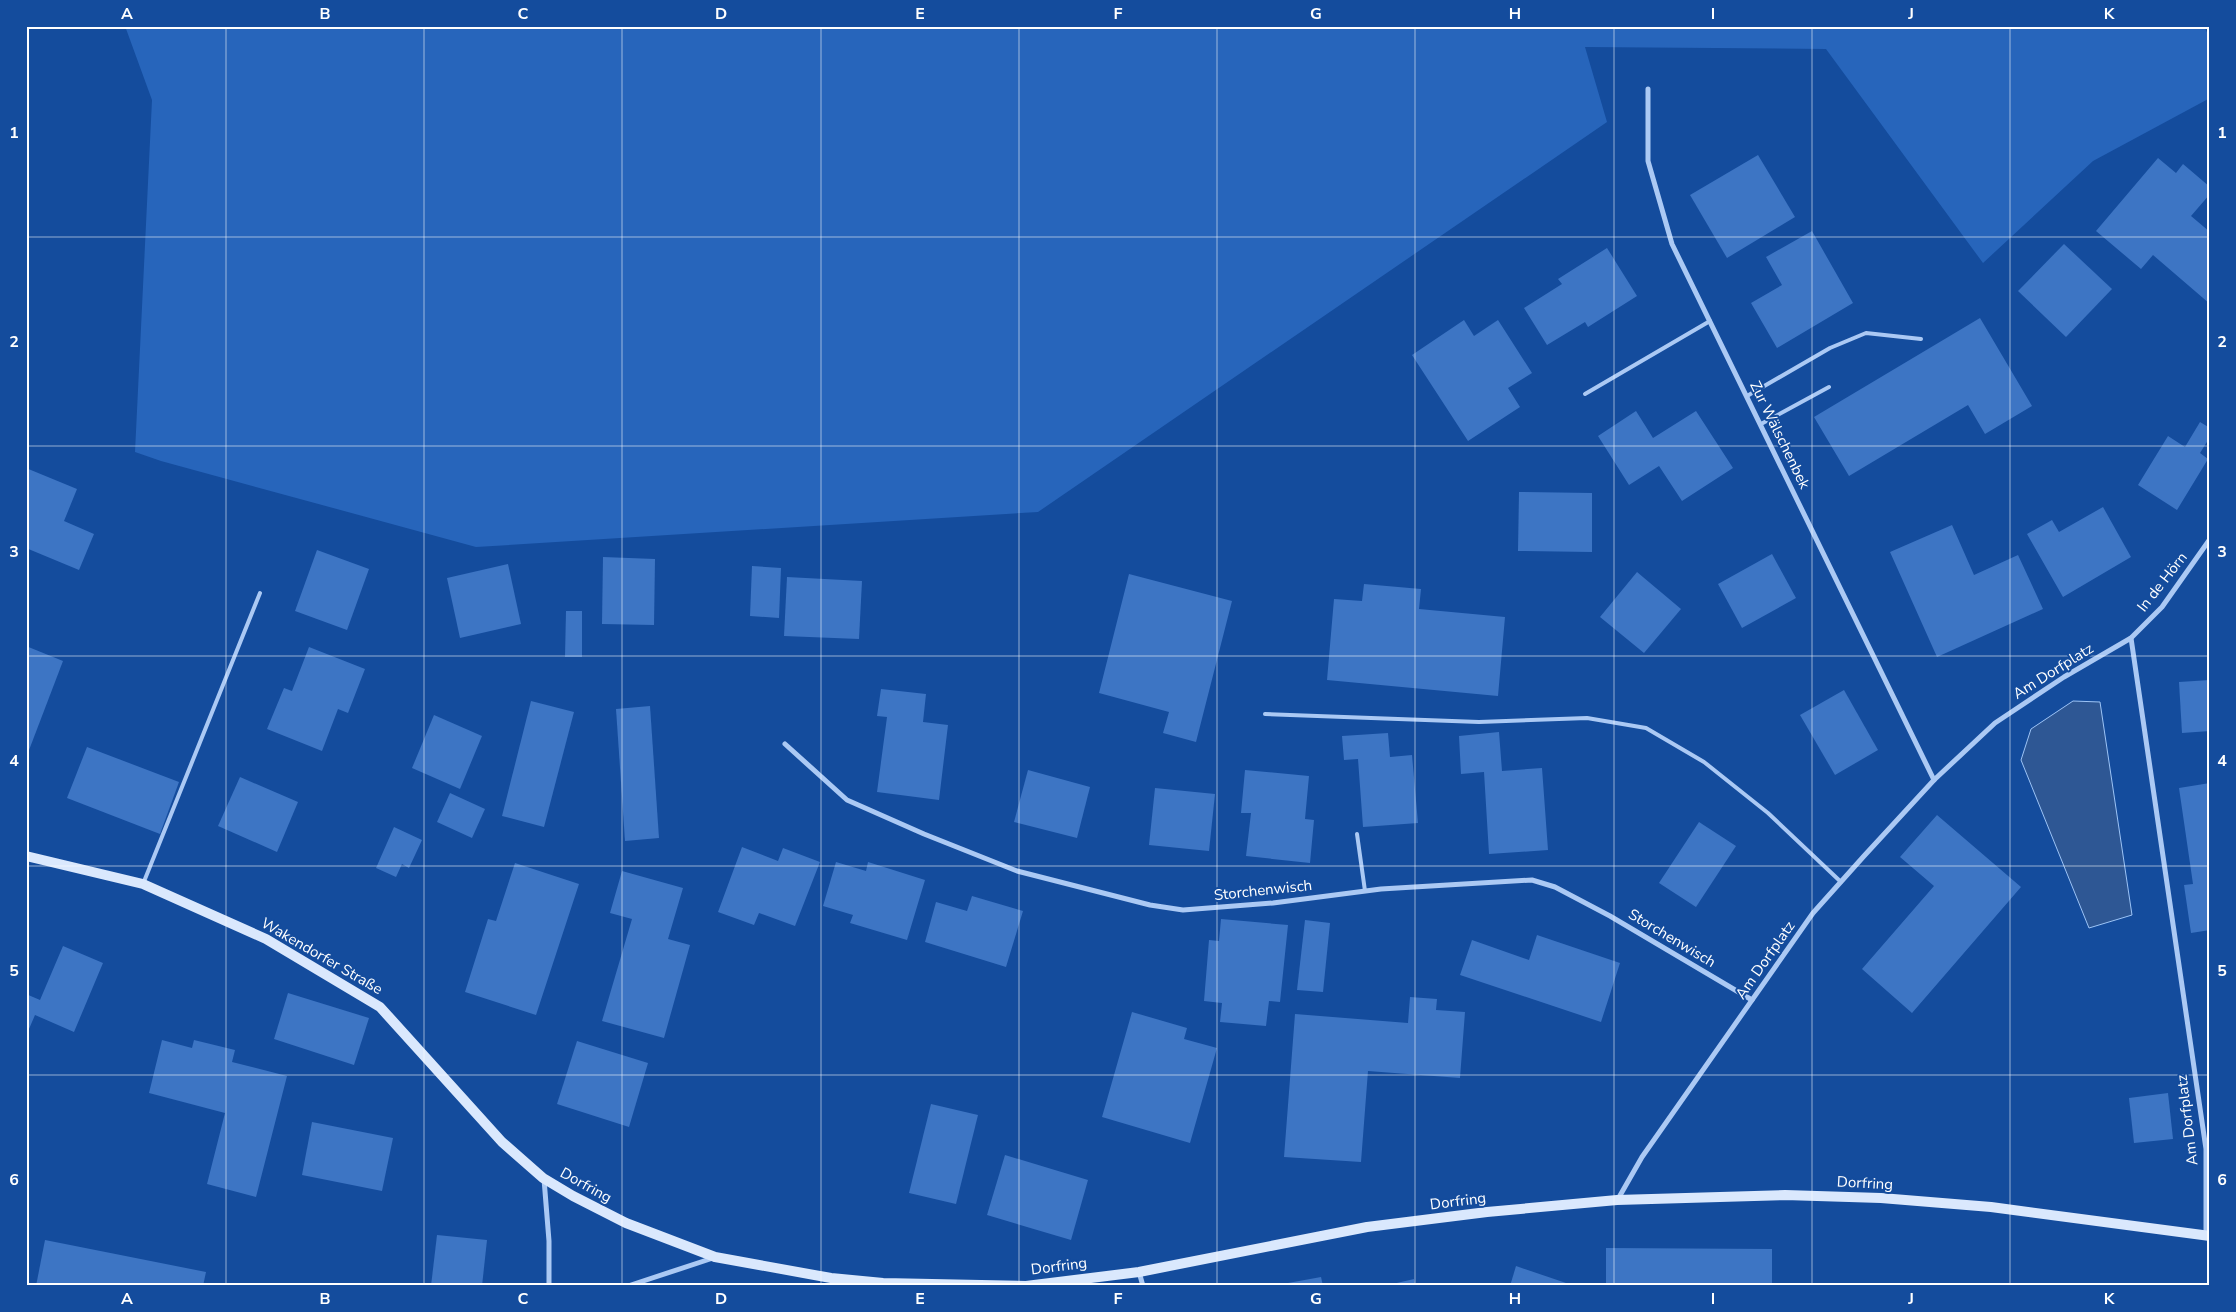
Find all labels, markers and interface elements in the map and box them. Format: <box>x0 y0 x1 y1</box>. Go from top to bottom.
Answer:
text: A <box>121 3 133 25</box>
text: B <box>319 3 331 25</box>
text: C <box>518 3 529 25</box>
text: D <box>715 3 727 25</box>
text: E <box>915 3 925 25</box>
text: F <box>1114 3 1123 25</box>
text: G <box>1310 3 1322 25</box>
text: H <box>1509 3 1521 25</box>
text: I <box>1711 3 1715 25</box>
text: J <box>1907 3 1914 25</box>
text: K <box>2104 3 2116 25</box>
text: 1 <box>9 122 19 144</box>
text: 1 <box>2217 122 2227 144</box>
text: 2 <box>9 331 19 353</box>
text: 2 <box>2217 331 2227 353</box>
street label: Zur Wälschenbek <box>1745 378 1815 493</box>
text: 3 <box>9 541 19 563</box>
text: 3 <box>2217 541 2227 563</box>
street label: In de Hörn <box>2132 548 2192 616</box>
street label: Am Dorfplatz <box>2009 638 2097 704</box>
text: 4 <box>9 750 19 772</box>
text: 4 <box>2217 750 2227 772</box>
street label: Storchenwisch <box>1213 875 1313 905</box>
street label: Storchenwisch <box>1625 904 1719 972</box>
street label: Wakendorfer Straße <box>258 913 386 999</box>
street label: Am Dorfplatz <box>1731 917 1799 1003</box>
text: 5 <box>9 960 19 982</box>
text: 5 <box>2217 960 2227 982</box>
street label: Am Dorfplatz <box>2172 1073 2202 1166</box>
street label: Dorfring <box>556 1163 616 1207</box>
text: 6 <box>9 1169 19 1191</box>
text: 6 <box>2217 1169 2227 1191</box>
street label: Dorfring <box>1836 1172 1894 1194</box>
street label: Dorfring <box>1429 1188 1487 1214</box>
street label: Dorfring <box>1030 1253 1088 1279</box>
text: A <box>121 1288 133 1310</box>
text: B <box>319 1288 331 1310</box>
text: C <box>518 1288 529 1310</box>
text: D <box>715 1288 727 1310</box>
text: E <box>915 1288 925 1310</box>
text: F <box>1114 1288 1123 1310</box>
text: G <box>1310 1288 1322 1310</box>
text: H <box>1509 1288 1521 1310</box>
text: I <box>1711 1288 1715 1310</box>
text: J <box>1907 1288 1914 1310</box>
text: K <box>2104 1288 2116 1310</box>

